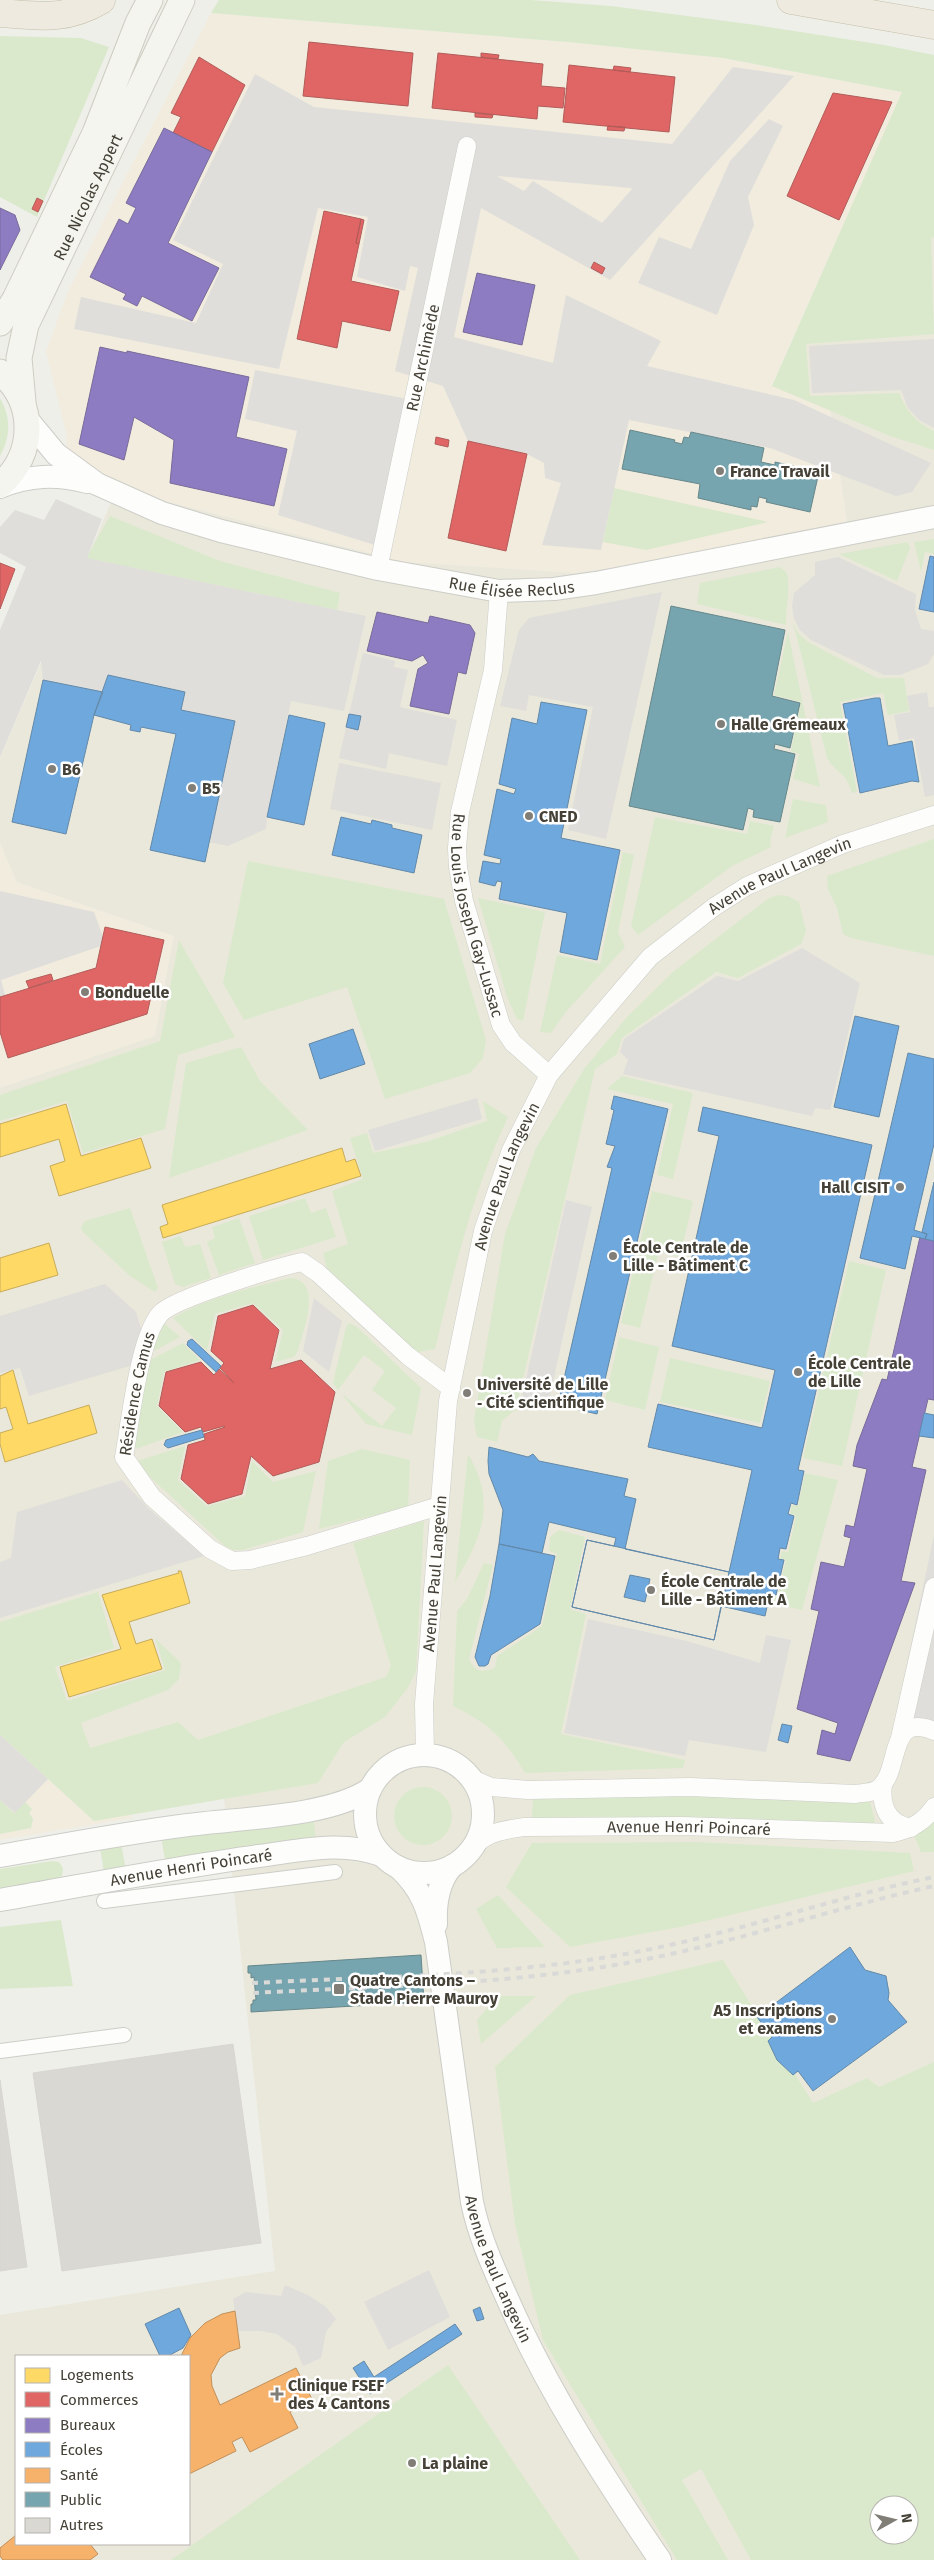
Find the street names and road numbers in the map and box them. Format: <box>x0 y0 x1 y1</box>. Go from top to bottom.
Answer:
street label: Rue Nicolas Appert <box>50 131 126 263</box>
street label: Rue Archimède <box>402 302 443 413</box>
street label: Rue Élisée Reclus <box>447 573 576 601</box>
street label: Rue Louis Joseph Gay-Lussac <box>447 813 507 1020</box>
street label: Avenue Paul Langevin <box>704 833 854 918</box>
street label: Avenue Paul Langevin <box>470 1099 544 1252</box>
street label: Résidence Camus <box>115 1329 159 1457</box>
street label: Avenue Paul Langevin <box>419 1494 451 1653</box>
street label: Avenue Henri Poincaré <box>607 1817 771 1839</box>
street label: Avenue Henri Poincaré <box>109 1845 274 1890</box>
street label: Avenue Paul Langevin <box>461 2194 536 2346</box>

